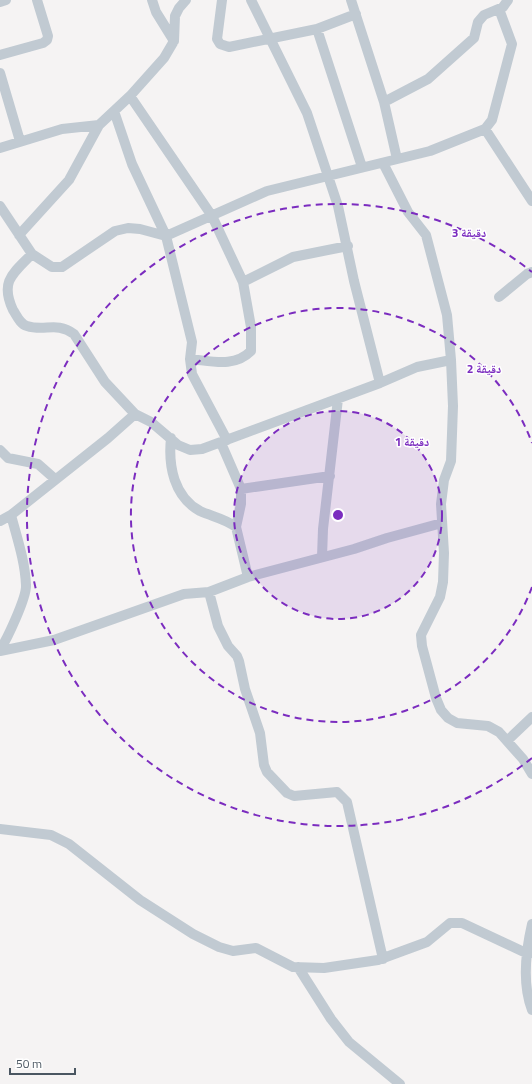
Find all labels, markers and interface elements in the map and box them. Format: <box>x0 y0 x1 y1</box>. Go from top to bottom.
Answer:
text: 3 دقيقة <box>452 223 486 242</box>
text: 2 دقيقة <box>467 359 501 378</box>
text: 1 دقيقة <box>395 432 429 451</box>
centre of rings <box>331 508 345 522</box>
scale bar <box>10 1050 75 1076</box>
text: 50 m <box>16 1054 42 1073</box>

